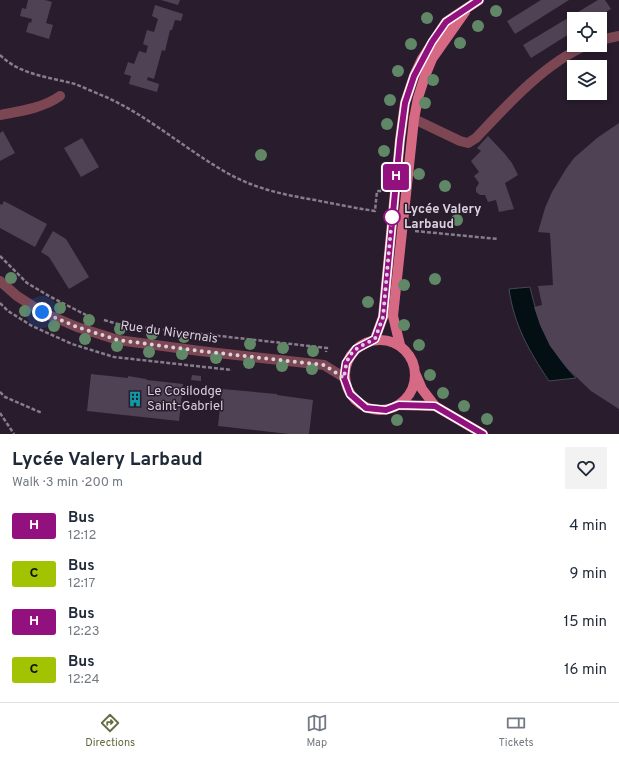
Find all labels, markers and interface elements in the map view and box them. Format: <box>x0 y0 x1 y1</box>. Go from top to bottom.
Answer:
map controls <box>567 12 607 100</box>
button: locate <box>567 12 607 52</box>
button: layers <box>567 60 607 100</box>
line badge: H <box>383 164 409 190</box>
text: H <box>391 168 401 185</box>
place label: Lycée Valery Larbaud <box>404 202 482 233</box>
marker: Lycée Valery Larbaud <box>383 208 401 226</box>
your location <box>32 302 52 322</box>
street label: Rue du Nivernais <box>119 318 219 348</box>
place label: Le Cosilodge Saint-Gabriel <box>147 384 223 415</box>
building icon: Le Cosilodge Saint-Gabriel <box>126 390 144 408</box>
button: heart <box>565 447 607 489</box>
text: Lycée Valery Larbaud <box>12 448 203 472</box>
text: Walk · 3 min · 200 m <box>12 475 123 491</box>
text: Bus <box>68 509 95 528</box>
text: H <box>29 517 39 534</box>
text: 4 min <box>569 517 607 536</box>
text: 12:12 <box>68 528 97 544</box>
text: Bus <box>68 557 95 576</box>
text: C <box>30 565 38 582</box>
text: 9 min <box>570 565 607 584</box>
text: 12:17 <box>68 576 95 592</box>
text: Bus <box>68 605 95 624</box>
text: H <box>29 613 39 630</box>
text: 15 min <box>564 613 607 632</box>
text: 12:23 <box>68 624 100 640</box>
text: Bus <box>68 653 95 672</box>
text: C <box>30 661 38 678</box>
text: 16 min <box>564 661 607 680</box>
text: 12:24 <box>68 672 100 688</box>
tab: Directions <box>85 712 135 750</box>
tab: Map <box>306 712 328 750</box>
tab: Tickets <box>498 712 534 750</box>

